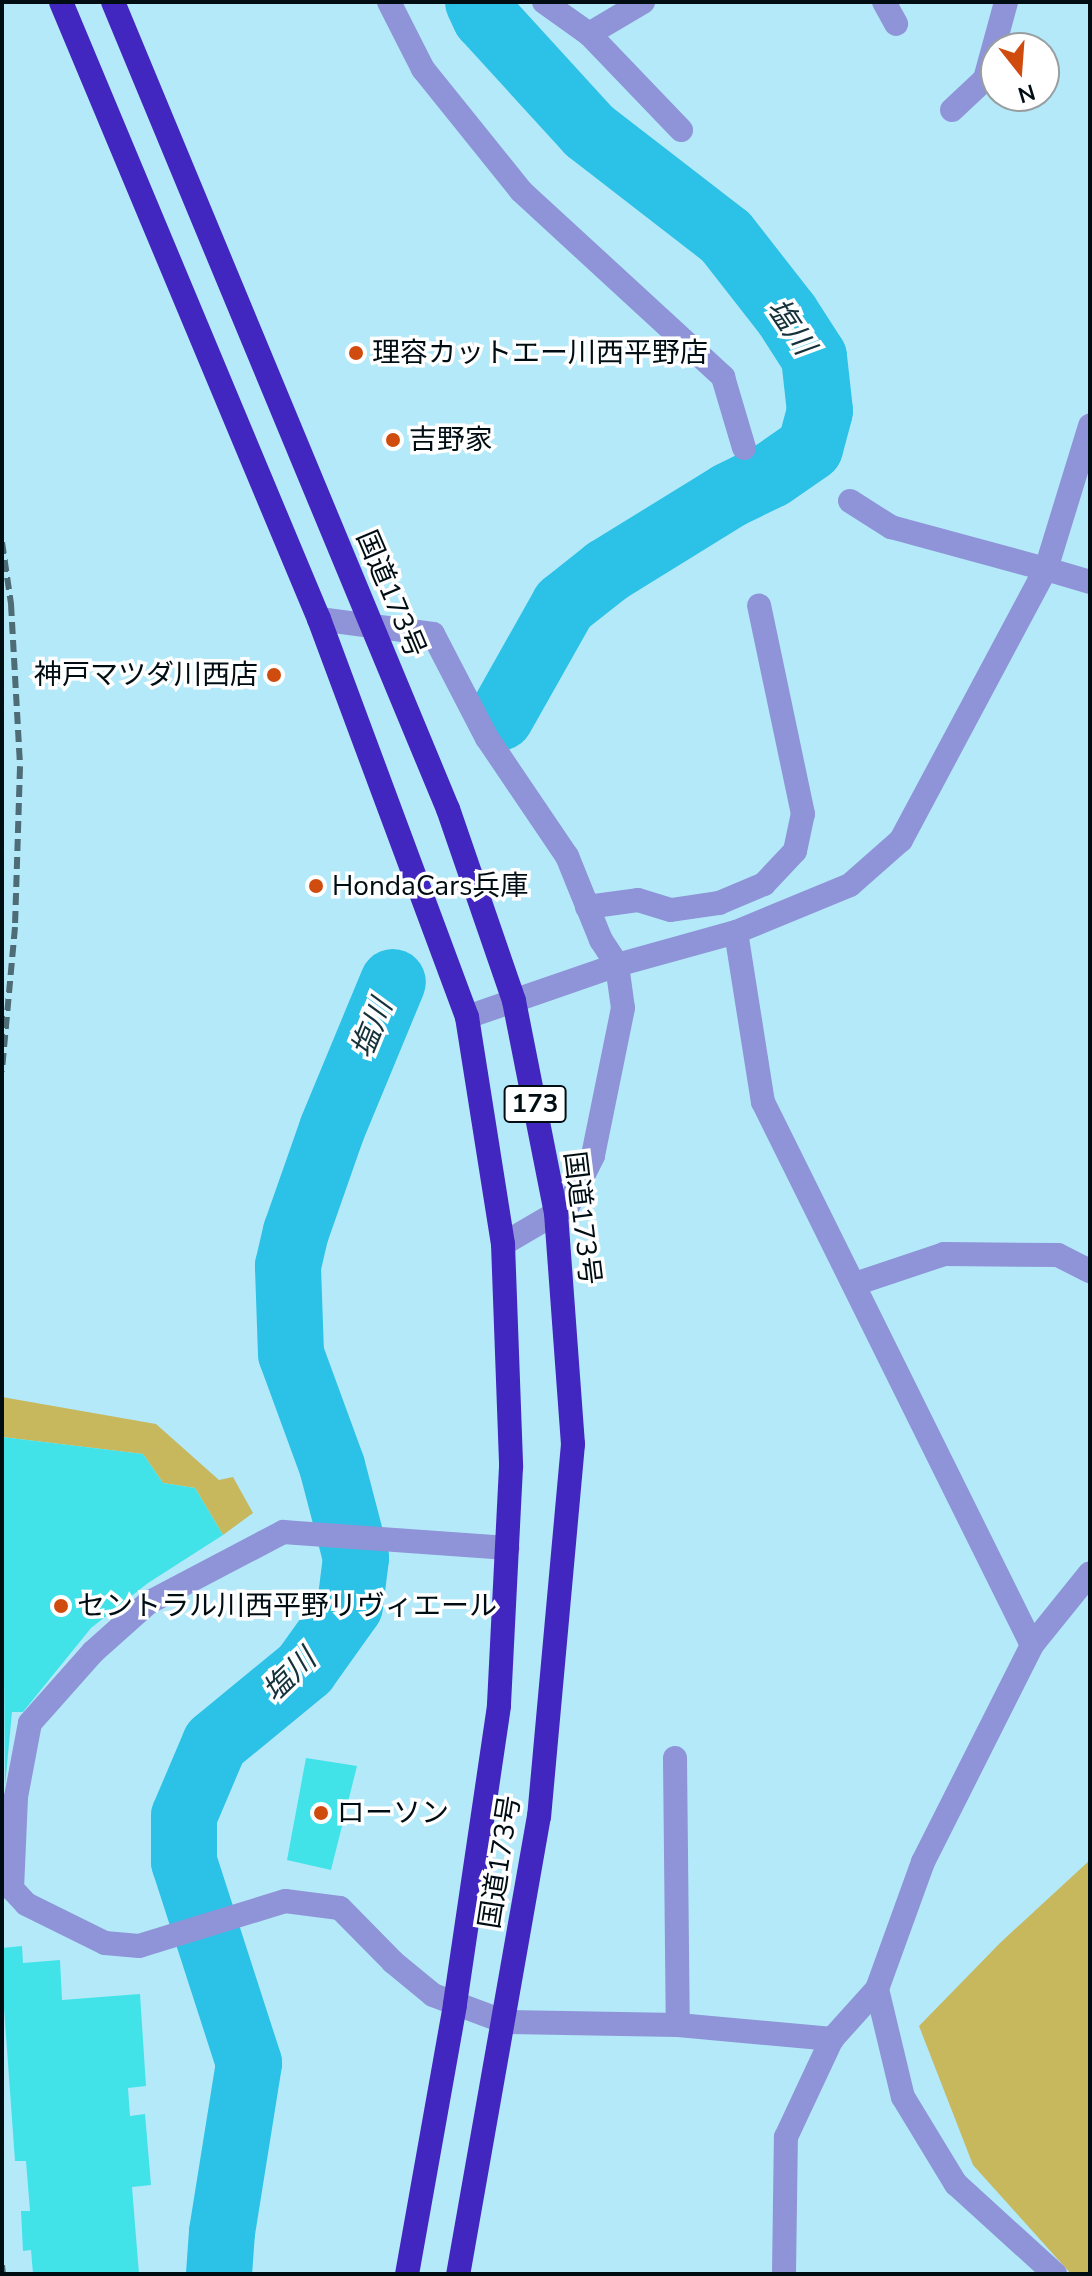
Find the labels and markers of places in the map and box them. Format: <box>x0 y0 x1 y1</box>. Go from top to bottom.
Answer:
place label: 理容カットエー川西平野店 <box>372 336 708 370</box>
marker: 理容カットエー川西平野店 <box>347 344 365 362</box>
place label: 吉野家 <box>409 423 493 457</box>
marker: 吉野家 <box>384 431 402 449</box>
place label: 神戸マツダ川西店 <box>34 658 258 692</box>
marker: 神戸マツダ川西店 <box>265 666 283 684</box>
place label: HondaCars兵庫 <box>332 869 529 903</box>
marker: HondaCars兵庫 <box>307 877 325 895</box>
place label: セントラル川西平野リヴィエール <box>77 1589 497 1623</box>
marker: セントラル川西平野リヴィエール <box>52 1597 70 1615</box>
place label: ローソン <box>337 1796 449 1830</box>
marker: ローソン <box>312 1804 330 1822</box>

